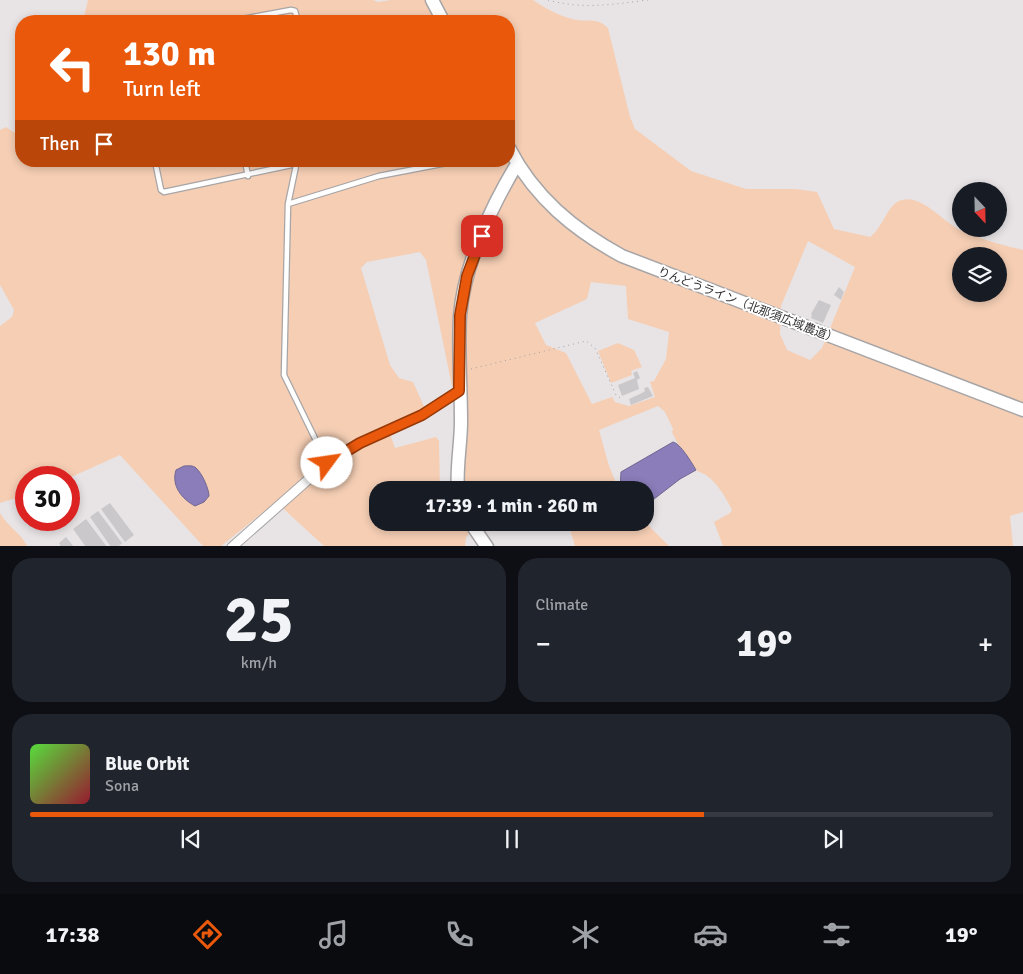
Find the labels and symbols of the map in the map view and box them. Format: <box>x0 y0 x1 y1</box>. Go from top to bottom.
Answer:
north arrow <box>952 182 1008 238</box>
pin <box>461 215 503 257</box>
street label: りんどうライン（北那須広域農道） <box>656 264 840 347</box>
position arrow <box>300 436 352 488</box>
speed limit sign: 30 <box>15 466 80 531</box>

